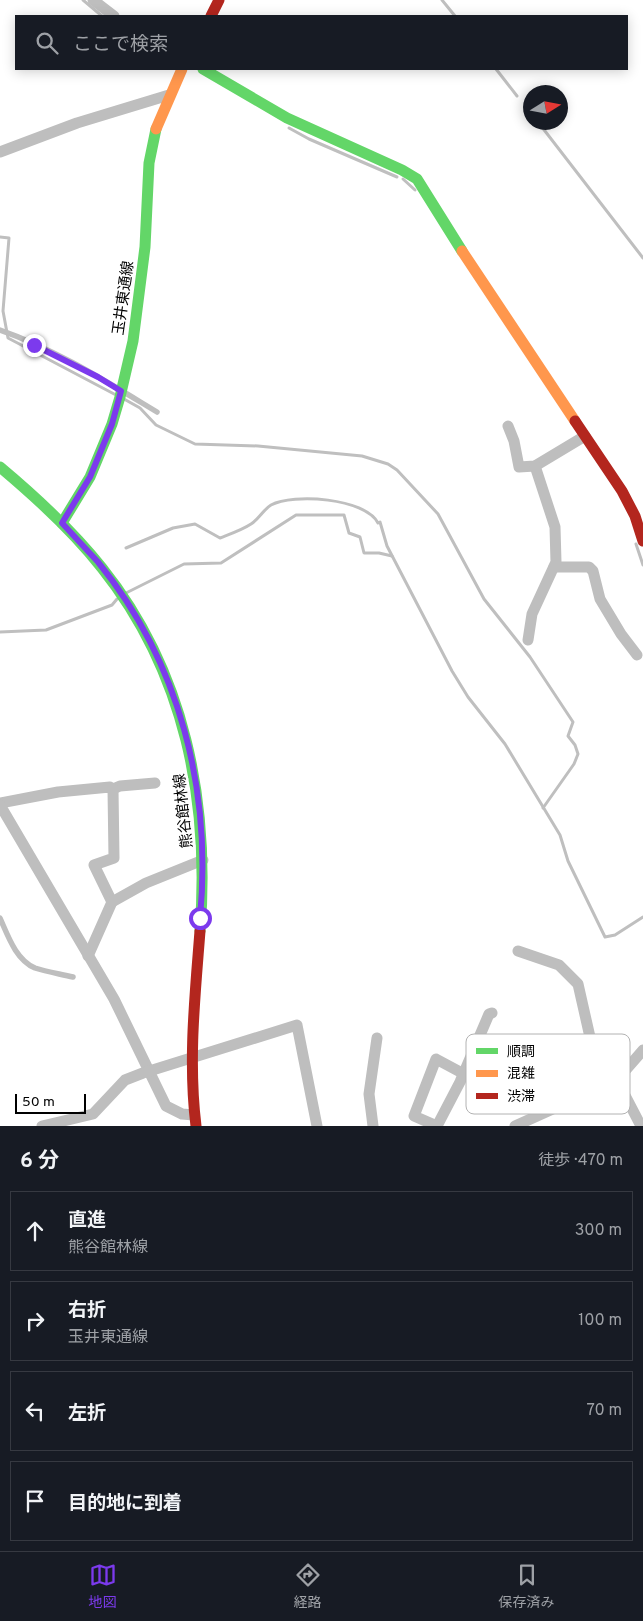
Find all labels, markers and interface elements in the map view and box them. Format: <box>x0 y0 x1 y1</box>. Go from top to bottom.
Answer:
search box <box>15 15 628 70</box>
icon: search <box>33 29 61 57</box>
text: ここで検索 <box>73 33 168 57</box>
north arrow <box>523 85 568 130</box>
street label: 玉井東通線 <box>109 260 139 337</box>
route end <box>23 334 46 357</box>
street label: 熊谷館林線 <box>171 773 198 849</box>
route start <box>189 907 212 930</box>
legend <box>466 1034 630 1114</box>
text: 順調 <box>507 1044 535 1061</box>
text: 混雑 <box>507 1065 535 1083</box>
text: 渋滞 <box>507 1089 535 1106</box>
scale bar <box>15 1091 86 1114</box>
text: 50 m <box>22 1094 55 1111</box>
text: 6 分 <box>20 1148 59 1175</box>
text: 徒歩 · 470 m <box>538 1151 623 1171</box>
text: 直進 <box>68 1209 106 1233</box>
icon: ahead <box>21 1217 49 1245</box>
text: 300 m <box>575 1221 622 1241</box>
text: 熊谷館林線 <box>68 1238 148 1258</box>
text: 右折 <box>68 1299 106 1323</box>
icon: right <box>21 1307 49 1335</box>
text: 100 m <box>578 1311 622 1331</box>
text: 玉井東通線 <box>68 1328 148 1348</box>
icon: left <box>21 1397 49 1425</box>
text: 70 m <box>587 1401 622 1421</box>
text: 左折 <box>68 1402 106 1426</box>
icon: arrive <box>21 1487 49 1515</box>
text: 目的地に到着 <box>68 1492 182 1516</box>
tab: 地図 <box>89 1561 117 1612</box>
tab: 経路 <box>294 1561 322 1612</box>
tab: 保存済み <box>499 1561 555 1612</box>

